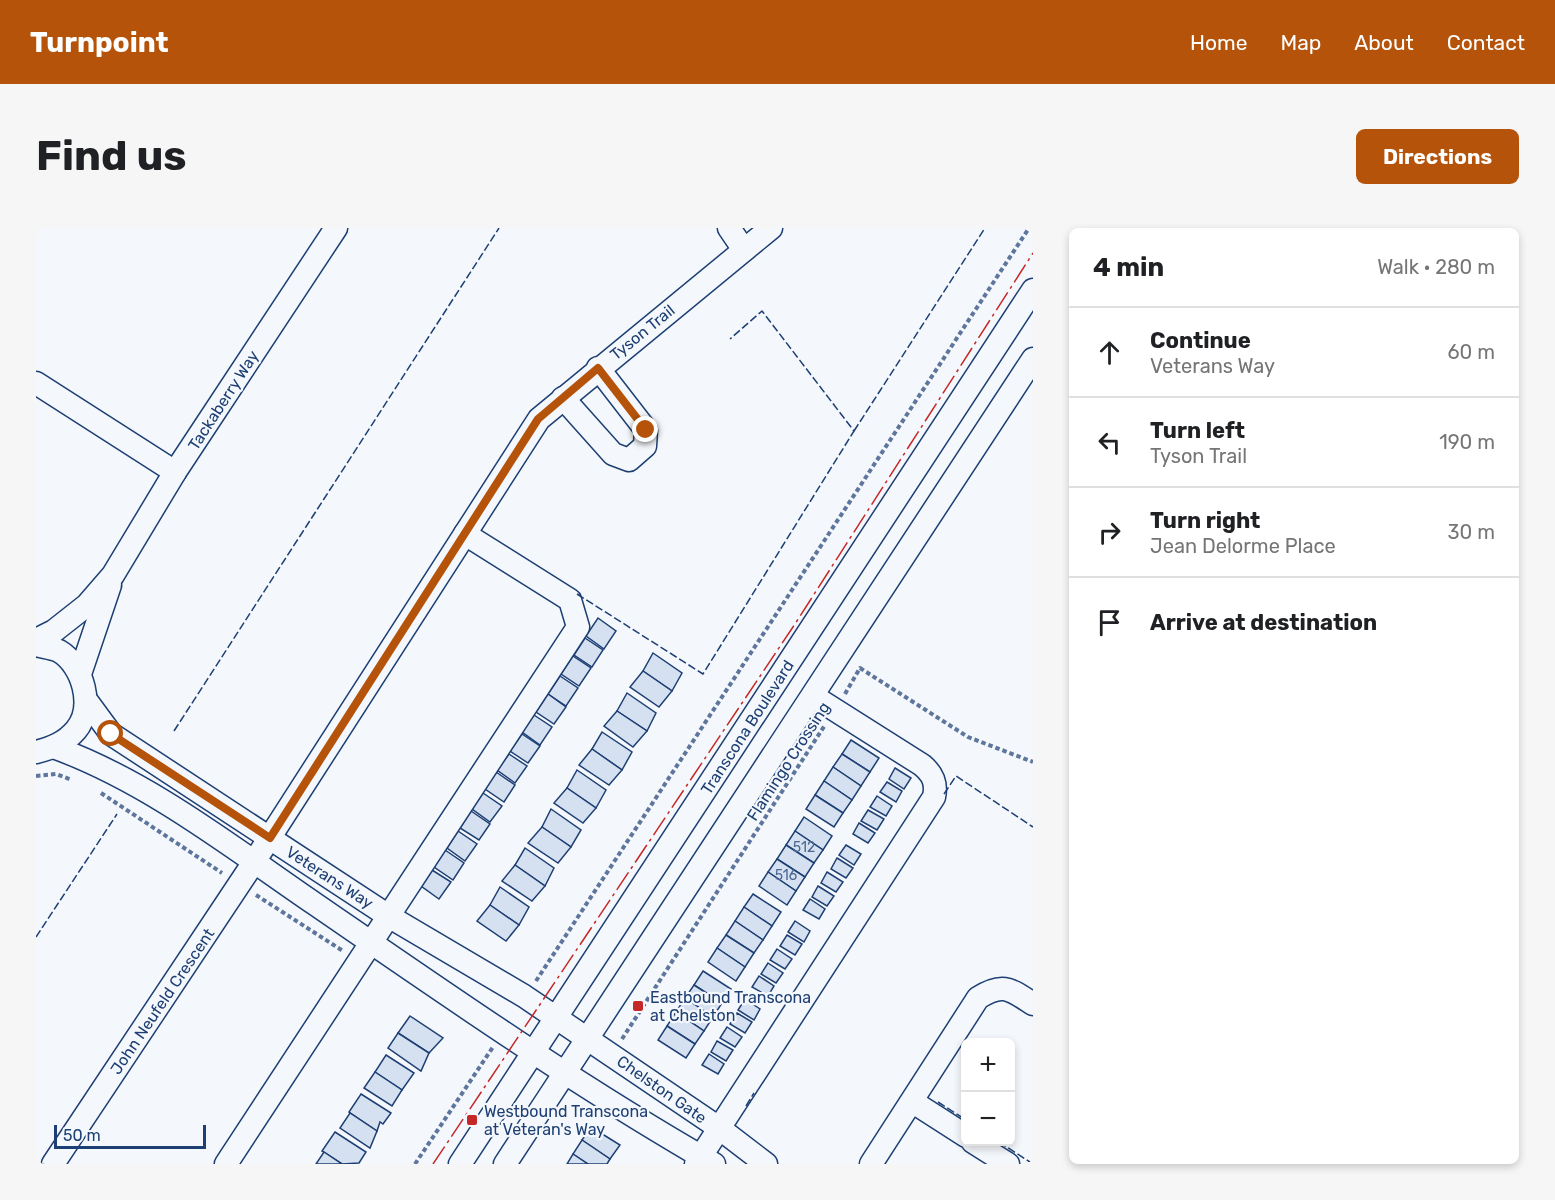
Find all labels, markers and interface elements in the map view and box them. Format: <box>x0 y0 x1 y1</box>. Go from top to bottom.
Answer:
text: Turnpoint <box>30 26 169 59</box>
text: Home <box>1190 30 1247 55</box>
text: Map <box>1280 30 1321 55</box>
text: About <box>1354 30 1414 55</box>
text: Contact <box>1447 30 1525 55</box>
button: Directions <box>1356 129 1519 184</box>
text: Find us <box>36 131 187 181</box>
text: 4 min <box>1093 252 1164 283</box>
text: Walk · 280 m <box>1377 255 1495 279</box>
street label: Tyson Trail <box>606 301 678 364</box>
text: Continue <box>1150 327 1251 354</box>
icon: ahead <box>1093 336 1126 369</box>
text: 60 m <box>1448 340 1495 364</box>
street label: Tackaberry Way <box>184 347 263 454</box>
text: Veterans Way <box>1150 354 1275 378</box>
route end <box>632 416 658 442</box>
text: Turn left <box>1150 417 1245 444</box>
icon: left <box>1093 426 1126 459</box>
text: 190 m <box>1439 430 1495 454</box>
text: Tyson Trail <box>1150 444 1247 468</box>
text: Turn right <box>1150 507 1260 534</box>
icon: right <box>1093 516 1126 549</box>
text: 30 m <box>1448 520 1495 544</box>
text: Jean Delorme Place <box>1150 534 1336 558</box>
icon: arrive <box>1093 606 1126 639</box>
text: Arrive at destination <box>1150 609 1377 636</box>
street label: Transcona Boulevard <box>697 657 798 798</box>
street label: Flamingo Crossing <box>743 698 834 824</box>
route start <box>97 720 123 746</box>
house number: 512 <box>793 839 815 856</box>
street label: Veterans Way <box>283 842 377 913</box>
house number: 516 <box>775 867 797 884</box>
street label: John Neufeld Crescent <box>106 925 218 1078</box>
place label: Eastbound Transcona at Chelston <box>650 988 811 1025</box>
marker: Eastbound Transcona at Chelston <box>631 999 645 1013</box>
map controls <box>961 1038 1015 1146</box>
button: + <box>961 1038 1015 1092</box>
street label: Chelston Gate <box>613 1051 710 1127</box>
button: − <box>961 1092 1015 1146</box>
place label: Westbound Transcona at Veteran's Way <box>484 1102 648 1139</box>
marker: Westbound Transcona at Veteran's Way <box>465 1113 479 1127</box>
scale bar <box>54 1122 206 1150</box>
text: 50 m <box>63 1126 101 1145</box>

